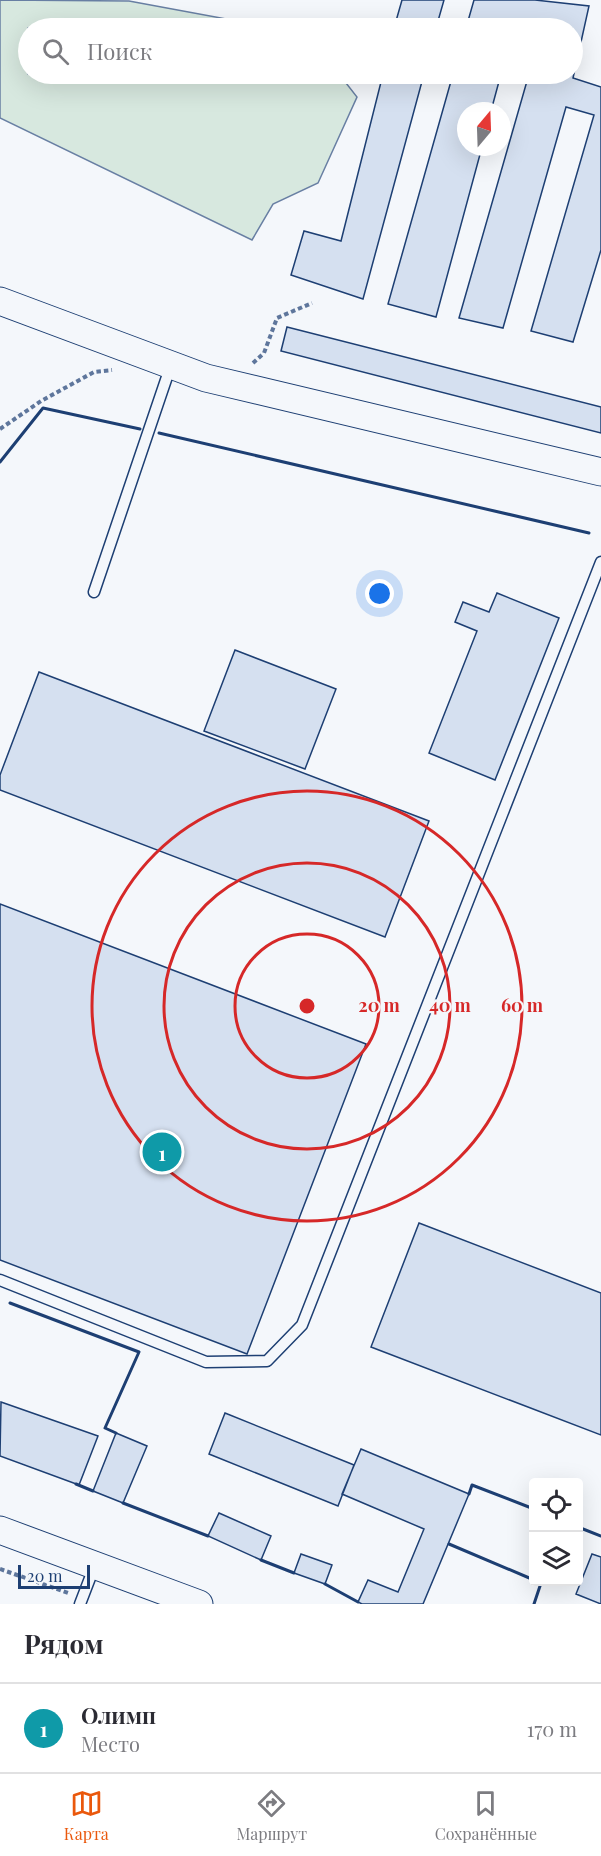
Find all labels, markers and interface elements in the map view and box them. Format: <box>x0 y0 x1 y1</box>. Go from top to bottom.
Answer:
search box <box>18 18 583 84</box>
icon: search <box>39 35 72 68</box>
text: Поиск <box>87 36 152 66</box>
north arrow <box>457 102 511 156</box>
your location <box>365 579 394 608</box>
text: 20 m <box>358 993 400 1017</box>
text: 40 m <box>429 993 472 1017</box>
text: 60 m <box>501 993 544 1017</box>
centre of rings <box>297 996 317 1016</box>
pin: 1 <box>142 1130 182 1174</box>
map controls <box>529 1478 583 1586</box>
button: locate <box>529 1478 583 1532</box>
button: layers <box>529 1532 583 1586</box>
scale bar <box>18 1562 90 1590</box>
text: 20 m <box>27 1565 62 1586</box>
text: Рядом <box>24 1626 103 1661</box>
text: Олимп <box>81 1700 156 1730</box>
text: 1 <box>40 1715 47 1742</box>
text: 170 m <box>527 1715 577 1742</box>
text: Место <box>81 1730 140 1757</box>
tab: Карта <box>64 1787 109 1844</box>
tab: Маршрут <box>237 1787 307 1844</box>
tab: Сохранённые <box>435 1787 537 1844</box>

